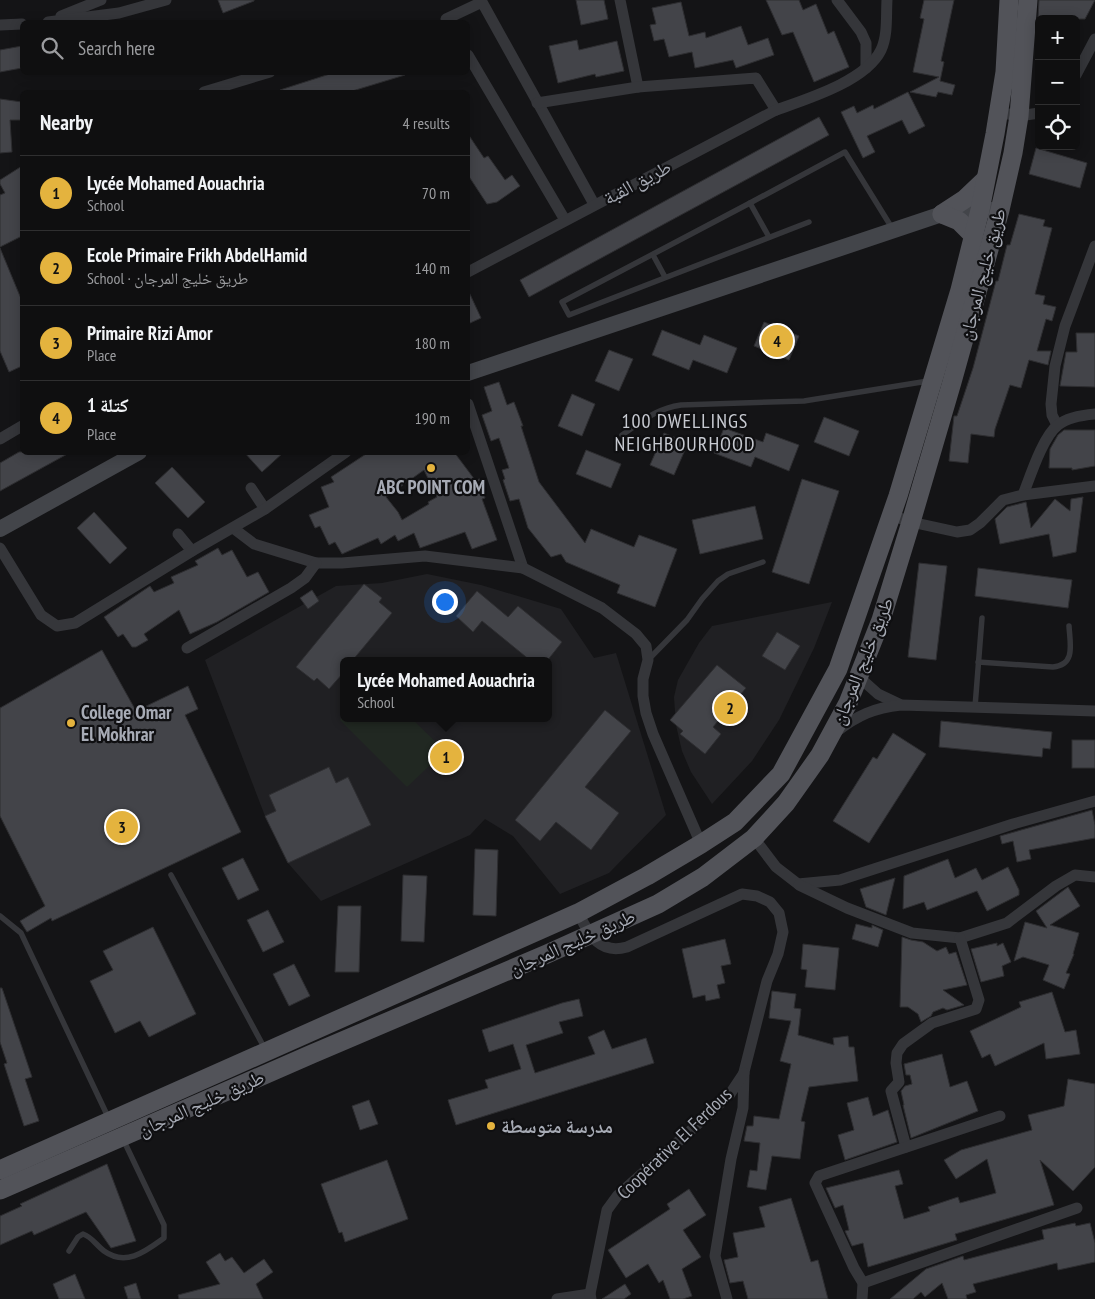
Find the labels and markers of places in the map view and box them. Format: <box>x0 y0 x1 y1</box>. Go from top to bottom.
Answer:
pin: 4 <box>761 322 793 360</box>
marker: ABC POINT COM <box>425 462 437 474</box>
place label: ABC POINT COM <box>376 475 485 499</box>
pin: 2 <box>714 689 746 727</box>
place label: College Omar El Mokhrar <box>81 700 172 746</box>
marker: College Omar El Mokhrar <box>65 717 77 729</box>
pin: 1 <box>430 738 462 776</box>
pin: 3 <box>106 808 138 846</box>
place label: مدرسة متوسطة <box>501 1114 613 1138</box>
marker: مدرسة متوسطة <box>485 1120 497 1132</box>

